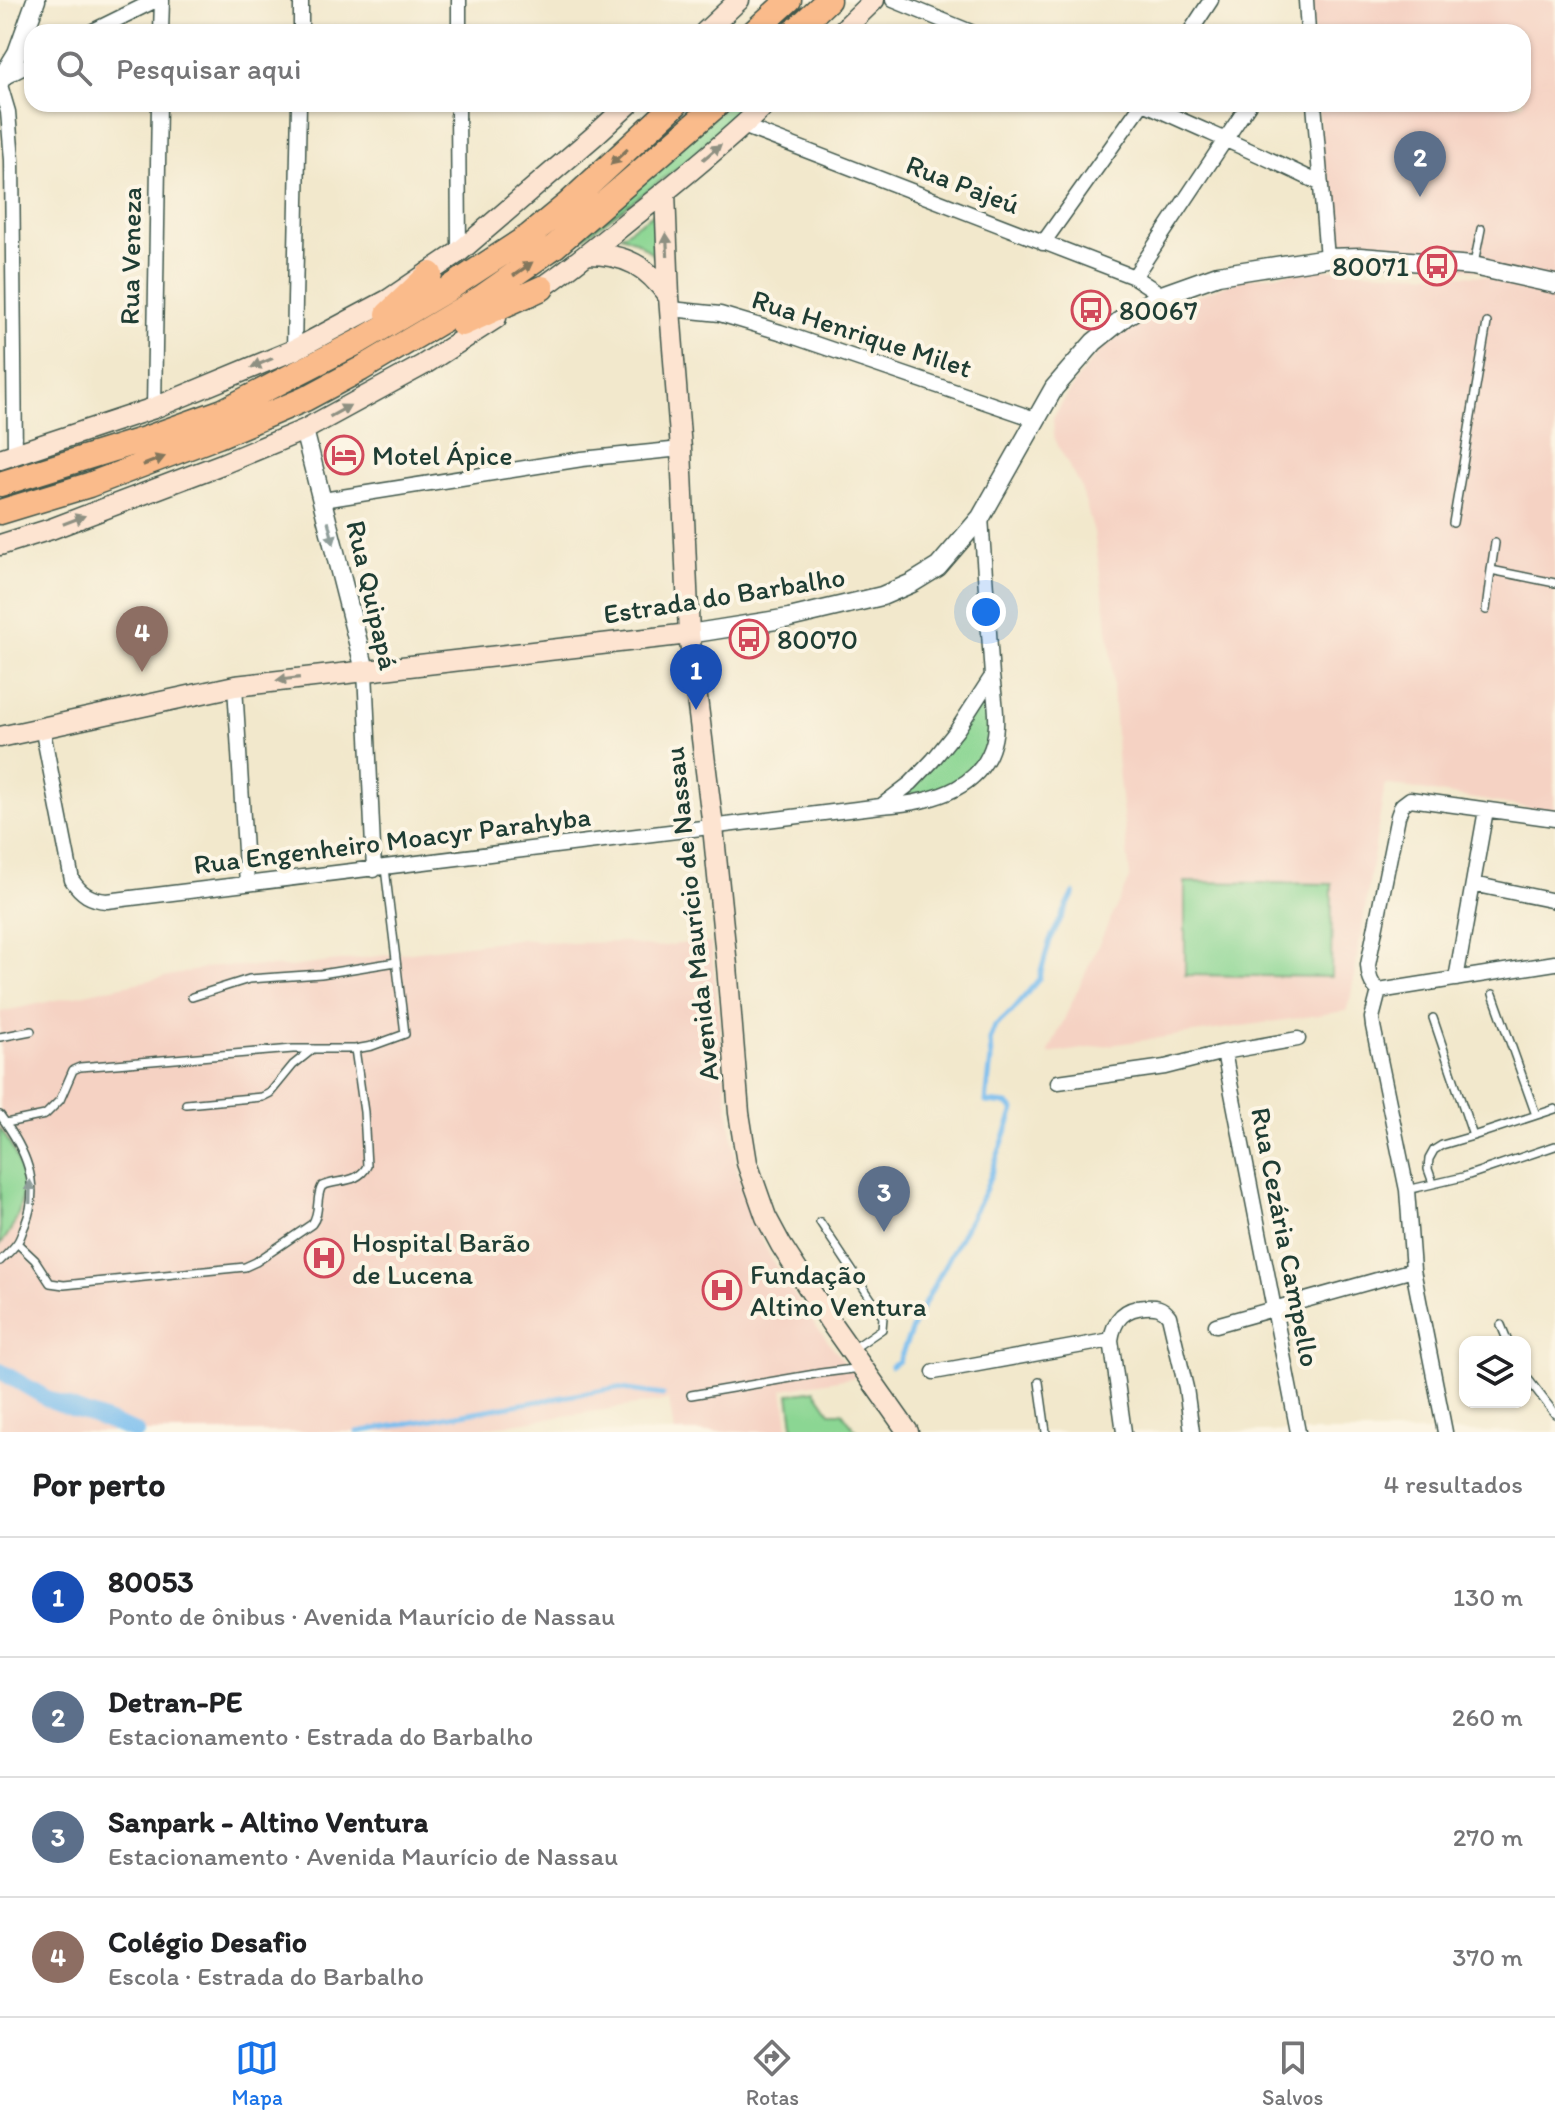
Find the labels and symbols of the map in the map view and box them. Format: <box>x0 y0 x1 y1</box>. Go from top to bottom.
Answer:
pin: 2 <box>1394 131 1446 197</box>
one-way arrow <box>702 144 722 161</box>
one-way arrow <box>610 147 629 165</box>
street label: Rua Pajeú <box>901 147 1025 221</box>
street label: Rua Veneza <box>112 186 148 325</box>
one-way arrow <box>660 232 673 257</box>
bus stop icon: 80071 <box>1416 245 1458 287</box>
place label: 80071 <box>1332 249 1409 283</box>
one-way arrow <box>512 261 533 276</box>
street label: Rua Henrique Milet <box>748 281 976 385</box>
bus stop icon: 80067 <box>1070 289 1112 331</box>
place label: 80067 <box>1119 293 1198 327</box>
one-way arrow <box>250 357 274 370</box>
one-way arrow <box>329 404 351 418</box>
hotel icon: Motel Ápice <box>323 434 365 476</box>
place label: Motel Ápice <box>372 438 513 472</box>
one-way arrow <box>142 454 166 467</box>
one-way arrow <box>62 513 86 526</box>
street label: Rua Quipapá <box>339 517 407 673</box>
one-way arrow <box>325 520 338 545</box>
street label: Estrada do Barbalho <box>601 559 847 631</box>
your location <box>966 592 1006 632</box>
pin: 4 <box>116 606 168 672</box>
bus stop icon: 80070 <box>728 618 770 660</box>
place label: 80070 <box>777 622 858 656</box>
pin: 1 <box>670 644 722 710</box>
one-way arrow <box>275 673 300 686</box>
street label: Avenida Maurício de Nassau <box>657 745 725 1083</box>
street label: Rua Engenheiro Moacyr Parahyba <box>191 799 593 881</box>
street label: Rua Cezária Campello <box>1244 1104 1328 1370</box>
pin: 3 <box>858 1166 910 1232</box>
one-way arrow <box>24 1179 37 1205</box>
place label: Hospital Barão de Lucena <box>352 1225 530 1291</box>
hospital icon: Hospital Barão de Lucena <box>303 1237 345 1279</box>
place label: Fundação Altino Ventura <box>750 1257 927 1323</box>
hospital icon: Fundação Altino Ventura <box>701 1269 743 1311</box>

